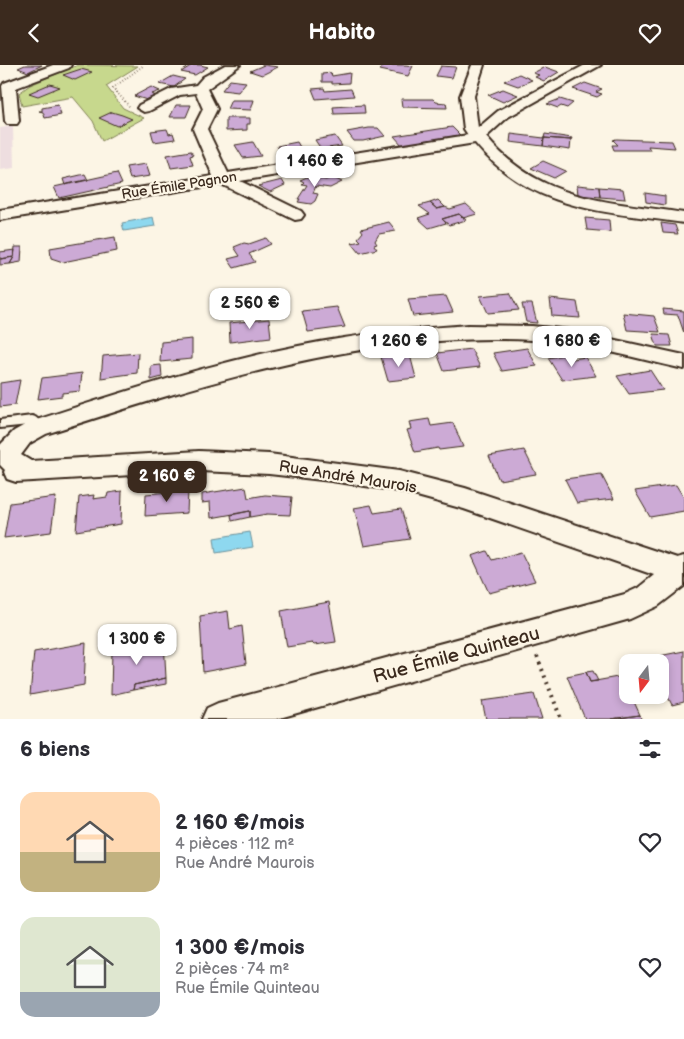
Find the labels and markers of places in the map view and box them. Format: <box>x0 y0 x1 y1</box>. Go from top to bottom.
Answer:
pin: 1 460 € <box>269 145 361 188</box>
pin: 2 560 € <box>204 287 296 330</box>
pin: 1 260 € <box>353 325 445 368</box>
pin: 1 680 € <box>526 325 618 368</box>
pin: 2 160 € <box>121 461 213 503</box>
pin: 1 300 € <box>91 623 183 666</box>

